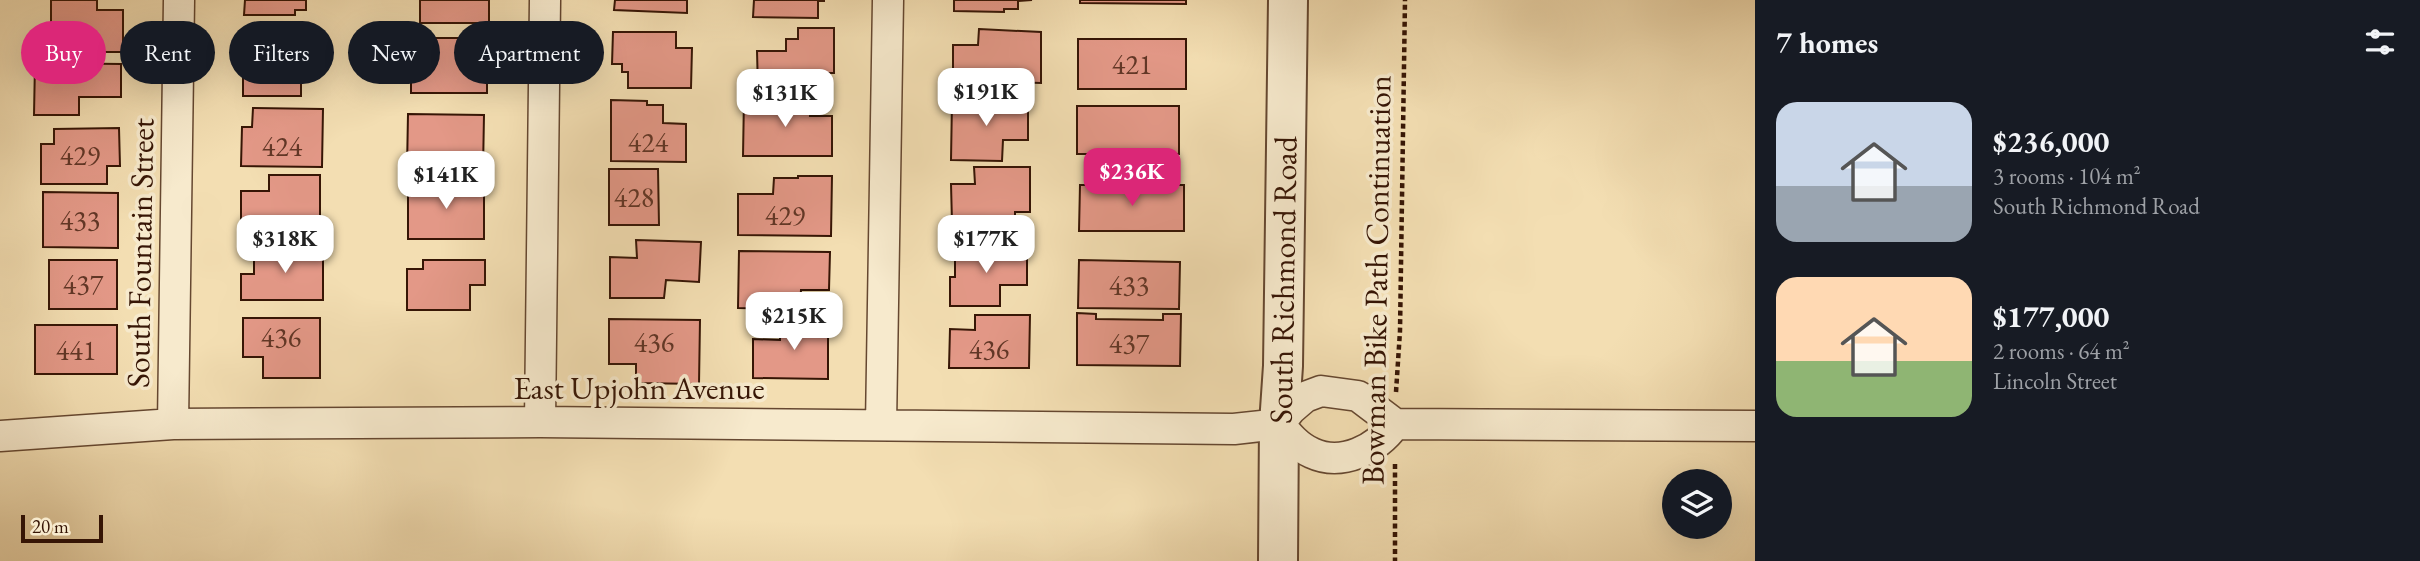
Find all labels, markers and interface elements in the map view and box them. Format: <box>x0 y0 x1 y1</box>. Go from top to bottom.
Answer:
chip: Buy <box>21 21 106 84</box>
chip: Rent <box>120 21 215 84</box>
chip: Filters <box>229 21 334 84</box>
chip: New <box>348 21 440 84</box>
chip: Apartment <box>454 21 604 84</box>
text: 7 homes <box>1776 23 1878 62</box>
icon: filters <box>2361 23 2399 61</box>
house number: 421 <box>1112 46 1152 82</box>
pin: $191K <box>937 68 1035 128</box>
pin: $131K <box>736 69 834 129</box>
street label: Bowman Bike Path Continuation <box>1351 75 1401 485</box>
text: $191K <box>954 76 1018 106</box>
text: $131K <box>753 77 817 107</box>
street label: South Fountain Street <box>117 118 163 388</box>
text: $236,000 <box>1993 122 2109 161</box>
house number: 424 <box>628 124 669 160</box>
house number: 424 <box>262 128 303 164</box>
icon: home <box>1832 130 1916 214</box>
street label: South Richmond Road <box>1259 135 1307 424</box>
house number: 429 <box>60 137 100 173</box>
pin: $236K <box>1083 148 1181 208</box>
pin: $141K <box>397 152 495 211</box>
text: $236K <box>1100 156 1164 186</box>
text: $141K <box>414 159 478 189</box>
text: 3 rooms · 104 m² <box>1993 161 2141 191</box>
house number: 428 <box>614 179 654 215</box>
text: South Richmond Road <box>1993 191 2200 221</box>
house number: 429 <box>765 197 805 233</box>
house number: 433 <box>60 202 100 238</box>
pin: $318K <box>236 216 334 275</box>
pin: $177K <box>937 216 1035 275</box>
text: $318K <box>253 223 317 253</box>
text: $177K <box>954 223 1018 253</box>
house number: 437 <box>63 266 104 302</box>
house number: 433 <box>1109 267 1149 303</box>
pin: $215K <box>745 292 843 352</box>
text: $177,000 <box>1993 297 2109 336</box>
text: $215K <box>762 300 826 330</box>
icon: home <box>1832 305 1916 389</box>
house number: 436 <box>261 319 301 355</box>
house number: 436 <box>634 324 674 360</box>
house number: 437 <box>1109 325 1150 361</box>
house number: 436 <box>969 331 1009 367</box>
house number: 441 <box>56 332 96 368</box>
text: 2 rooms · 64 m² <box>1993 336 2130 366</box>
text: Lincoln Street <box>1993 366 2117 396</box>
street label: East Upjohn Avenue <box>513 367 765 409</box>
map controls <box>1662 469 1732 539</box>
button: layers <box>1662 469 1732 539</box>
scale bar <box>21 512 103 544</box>
text: 20 m <box>32 514 69 539</box>

